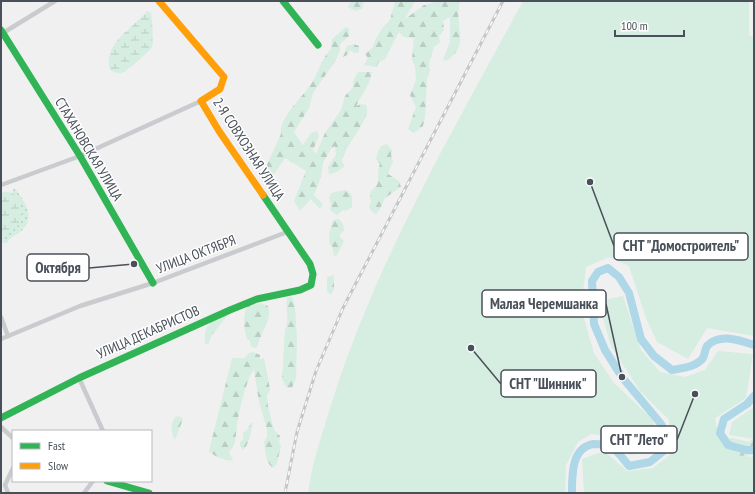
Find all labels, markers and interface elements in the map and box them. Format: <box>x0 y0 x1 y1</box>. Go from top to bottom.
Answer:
scale bar <box>615 12 684 38</box>
text: 100 m <box>621 18 648 33</box>
street label: СТАХАНОВСКАЯ УЛИЦА <box>51 94 127 204</box>
street label: 2-Я СОВХОЗНАЯ УЛИЦА <box>209 94 289 204</box>
street label: УЛИЦА ОКТЯБРЯ <box>154 231 238 277</box>
callout: СНТ "Домостроитель" <box>614 233 748 260</box>
text: СНТ "Домостроитель" <box>623 236 739 255</box>
callout: Октября <box>27 254 89 281</box>
text: Октября <box>35 258 81 277</box>
callout: Малая Черемшанка <box>482 290 606 317</box>
text: Малая Черемшанка <box>490 294 598 313</box>
street label: УЛИЦА ДЕКАБРИСТОВ <box>94 301 202 363</box>
callout: СНТ "Шинник" <box>501 370 596 397</box>
text: СНТ "Шинник" <box>509 374 587 393</box>
callout: СНТ "Лето" <box>601 426 677 453</box>
legend <box>12 430 152 482</box>
text: СНТ "Лето" <box>610 430 668 449</box>
text: Fast <box>48 438 66 453</box>
text: Slow <box>48 458 69 473</box>

